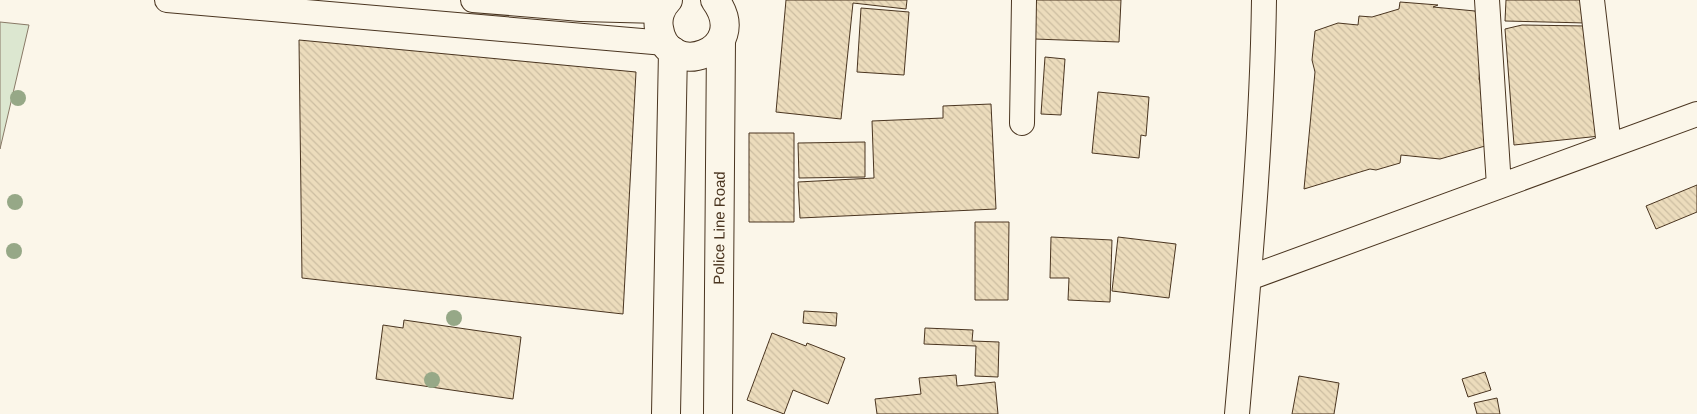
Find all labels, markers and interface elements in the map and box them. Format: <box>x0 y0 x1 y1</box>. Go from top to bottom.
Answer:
street label: Police Line Road <box>710 171 728 285</box>

